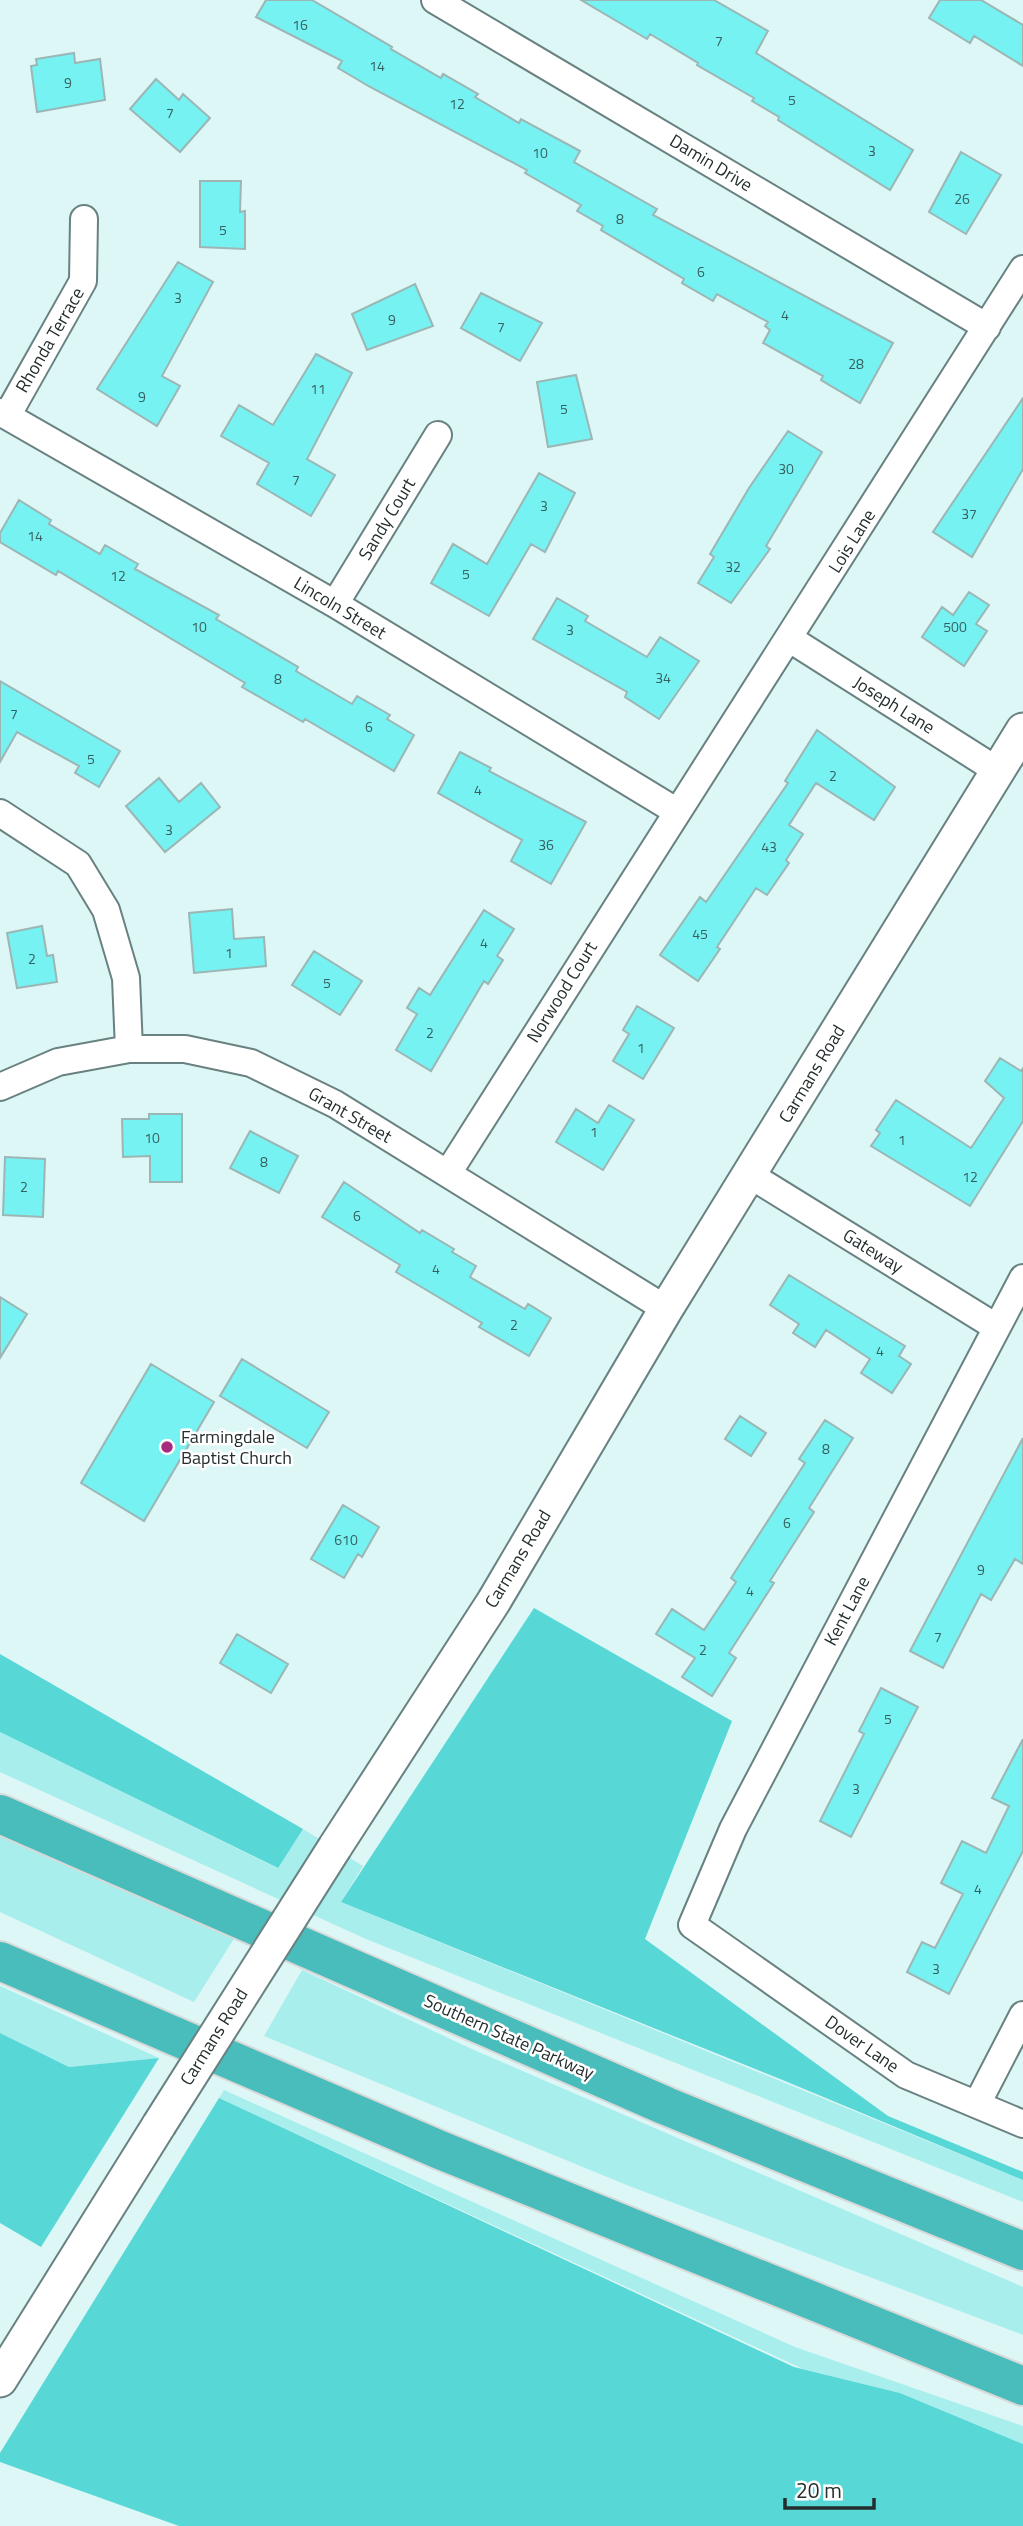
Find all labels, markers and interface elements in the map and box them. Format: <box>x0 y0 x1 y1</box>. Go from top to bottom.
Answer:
house number: 16 <box>292 14 308 35</box>
house number: 7 <box>715 30 723 51</box>
house number: 14 <box>369 55 385 76</box>
house number: 9 <box>64 72 72 93</box>
house number: 5 <box>788 89 796 110</box>
house number: 12 <box>449 93 465 114</box>
house number: 7 <box>166 102 174 123</box>
street label: Damin Drive <box>665 127 758 198</box>
house number: 3 <box>868 140 876 161</box>
house number: 10 <box>532 142 548 163</box>
house number: 26 <box>954 188 970 209</box>
house number: 8 <box>616 208 624 229</box>
house number: 5 <box>219 219 227 240</box>
house number: 6 <box>697 261 705 282</box>
street label: Rhonda Terrace <box>8 282 91 397</box>
house number: 3 <box>174 287 182 308</box>
house number: 4 <box>781 304 789 325</box>
house number: 9 <box>388 309 396 330</box>
house number: 7 <box>497 316 505 337</box>
house number: 28 <box>848 353 864 374</box>
house number: 11 <box>310 378 326 399</box>
house number: 9 <box>138 386 146 407</box>
house number: 5 <box>560 398 568 419</box>
house number: 30 <box>778 458 794 479</box>
house number: 7 <box>292 469 300 490</box>
street label: Sandy Court <box>351 472 422 565</box>
house number: 3 <box>540 495 548 516</box>
house number: 37 <box>961 503 977 524</box>
street label: Lois Lane <box>821 504 882 578</box>
house number: 14 <box>27 525 43 546</box>
house number: 32 <box>725 556 741 577</box>
house number: 5 <box>462 563 470 584</box>
house number: 12 <box>110 565 126 586</box>
street label: Lincoln Street <box>289 569 392 646</box>
house number: 10 <box>191 616 207 637</box>
house number: 500 <box>943 616 967 637</box>
house number: 3 <box>566 619 574 640</box>
house number: 34 <box>655 667 671 688</box>
house number: 8 <box>274 668 282 689</box>
street label: Joseph Lane <box>848 669 940 740</box>
house number: 7 <box>10 703 18 724</box>
house number: 6 <box>365 716 373 737</box>
house number: 5 <box>87 748 95 769</box>
house number: 2 <box>829 765 837 786</box>
house number: 4 <box>474 779 482 800</box>
house number: 3 <box>165 819 173 840</box>
house number: 36 <box>538 834 554 855</box>
house number: 43 <box>761 836 777 857</box>
house number: 45 <box>692 923 708 944</box>
house number: 4 <box>480 932 488 953</box>
street label: Norwood Court <box>520 935 604 1048</box>
house number: 1 <box>225 942 233 963</box>
house number: 2 <box>28 948 36 969</box>
house number: 5 <box>323 972 331 993</box>
street label: Carmans Road <box>772 1020 851 1128</box>
house number: 2 <box>426 1022 434 1043</box>
house number: 1 <box>637 1037 645 1058</box>
street label: Grant Street <box>303 1080 398 1150</box>
house number: 1 <box>590 1121 598 1142</box>
house number: 10 <box>144 1127 160 1148</box>
house number: 1 <box>898 1129 906 1150</box>
house number: 8 <box>260 1151 268 1172</box>
house number: 12 <box>962 1166 978 1187</box>
house number: 2 <box>20 1176 28 1197</box>
house number: 6 <box>353 1205 361 1226</box>
street label: Gateway <box>838 1221 909 1280</box>
house number: 4 <box>432 1258 440 1279</box>
house number: 2 <box>510 1314 518 1335</box>
house number: 4 <box>876 1340 884 1361</box>
place label: Farmingdale Baptist Church <box>181 1423 292 1471</box>
house number: 8 <box>822 1438 830 1459</box>
marker: Farmingdale Baptist Church <box>159 1439 175 1455</box>
street label: Carmans Road <box>478 1505 557 1613</box>
house number: 6 <box>783 1512 791 1533</box>
house number: 610 <box>334 1529 358 1550</box>
house number: 9 <box>977 1559 985 1580</box>
street label: Kent Lane <box>817 1571 876 1650</box>
house number: 4 <box>746 1580 754 1601</box>
house number: 7 <box>934 1626 942 1647</box>
house number: 2 <box>699 1639 707 1660</box>
house number: 5 <box>884 1708 892 1729</box>
house number: 3 <box>852 1778 860 1799</box>
house number: 4 <box>974 1878 982 1899</box>
house number: 3 <box>932 1958 940 1979</box>
street label: Carmans Road <box>173 1983 254 2091</box>
street label: Southern State Parkway <box>420 1987 599 2086</box>
street label: Dover Lane <box>820 2008 905 2079</box>
scale bar <box>785 2466 874 2510</box>
text: 20 m <box>796 2474 842 2506</box>

